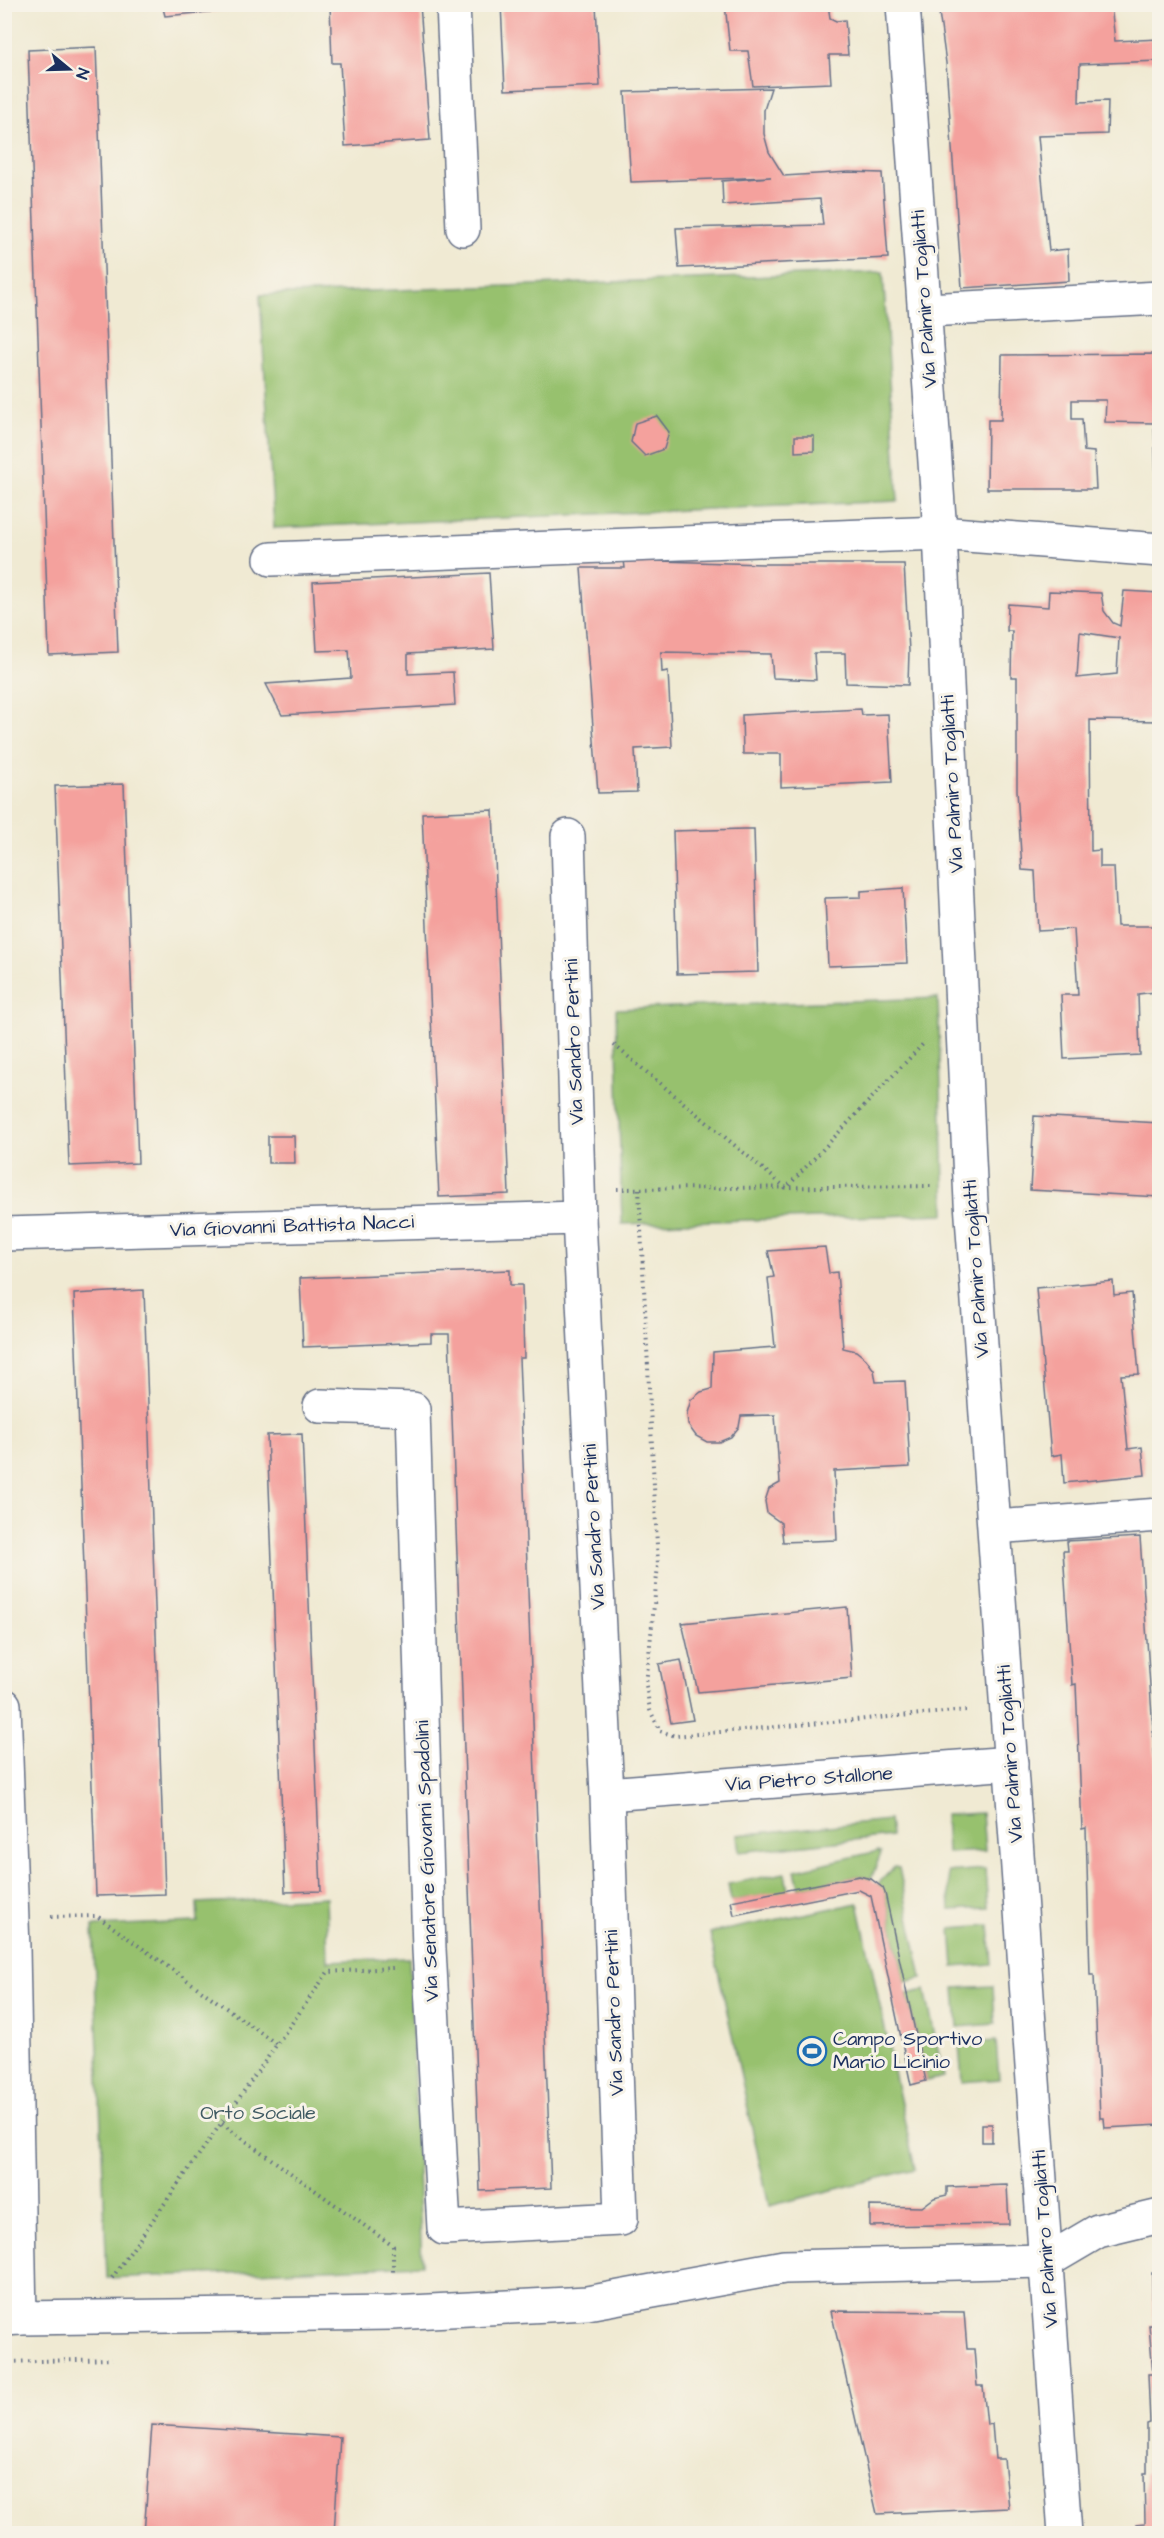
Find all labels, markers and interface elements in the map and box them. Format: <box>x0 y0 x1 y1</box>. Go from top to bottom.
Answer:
north arrow <box>39 39 99 99</box>
text: N <box>70 65 94 82</box>
street label: Via Palmiro Togliatti <box>904 209 945 389</box>
street label: Via Palmiro Togliatti <box>933 694 972 874</box>
street label: Via Sandro Pertini <box>557 959 591 1125</box>
street label: Via Palmiro Togliatti <box>956 1179 997 1359</box>
street label: Via Giovanni Battista Nacci <box>169 1208 415 1244</box>
street label: Via Sandro Pertini <box>576 1443 612 1611</box>
street label: Via Palmiro Togliatti <box>990 1664 1031 1844</box>
street label: Via Senatore Giovanni Spadolini <box>408 1720 446 2002</box>
street label: Via Pietro Stallone <box>724 1759 894 1799</box>
street label: Via Sandro Pertini <box>597 1930 631 2096</box>
place label: Campo Sportivo Mario Licinio <box>833 2025 982 2076</box>
sports icon: Campo Sportivo Mario Licinio <box>796 2035 828 2067</box>
park label: Orto Sociale <box>200 2099 316 2127</box>
street label: Via Palmiro Togliatti <box>1025 2149 1066 2329</box>

